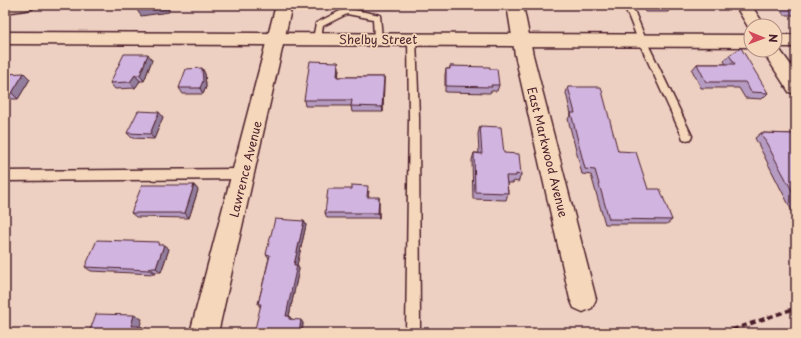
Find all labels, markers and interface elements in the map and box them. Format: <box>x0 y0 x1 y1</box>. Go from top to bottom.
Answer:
north arrow <box>743 18 783 58</box>
street label: Shelby Street <box>339 30 417 48</box>
text: N <box>765 34 782 43</box>
street label: East Markwood Avenue <box>523 85 573 220</box>
street label: Lawrence Avenue <box>224 118 266 219</box>

